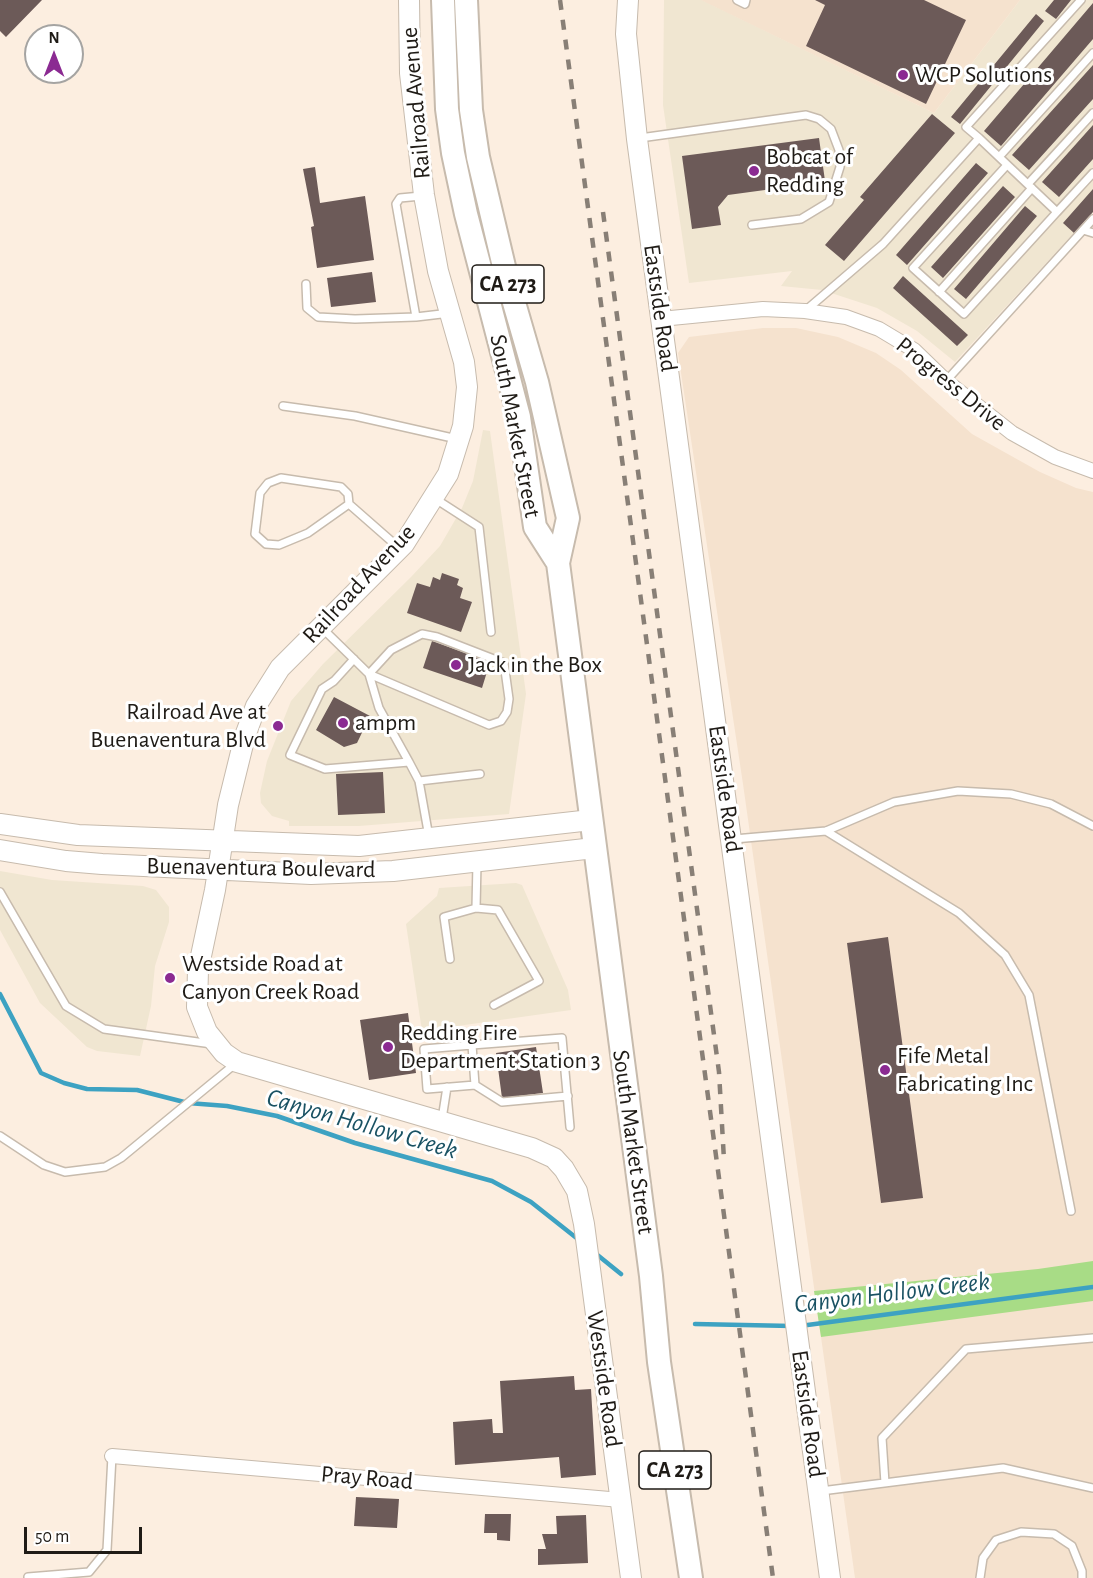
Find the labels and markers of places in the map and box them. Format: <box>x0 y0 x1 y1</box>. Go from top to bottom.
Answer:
place label: WCP Solutions <box>915 61 1052 89</box>
marker: WCP Solutions <box>896 68 910 82</box>
place label: Bobcat of Redding <box>766 143 853 199</box>
marker: Bobcat of Redding <box>747 164 761 178</box>
place label: Jack in the Box <box>468 651 602 679</box>
marker: Jack in the Box <box>449 658 463 672</box>
place label: Railroad Ave at Buenaventura Blvd <box>90 698 266 754</box>
place label: ampm <box>355 709 416 737</box>
marker: ampm <box>336 716 350 730</box>
marker: Railroad Ave at Buenaventura Blvd <box>271 719 285 733</box>
place label: Westside Road at Canyon Creek Road <box>182 950 360 1006</box>
marker: Westside Road at Canyon Creek Road <box>163 971 177 985</box>
place label: Redding Fire Department Station 3 <box>400 1019 601 1075</box>
marker: Redding Fire Department Station 3 <box>381 1040 395 1054</box>
place label: Fife Metal Fabricating Inc <box>897 1042 1033 1098</box>
marker: Fife Metal Fabricating Inc <box>878 1063 892 1077</box>

